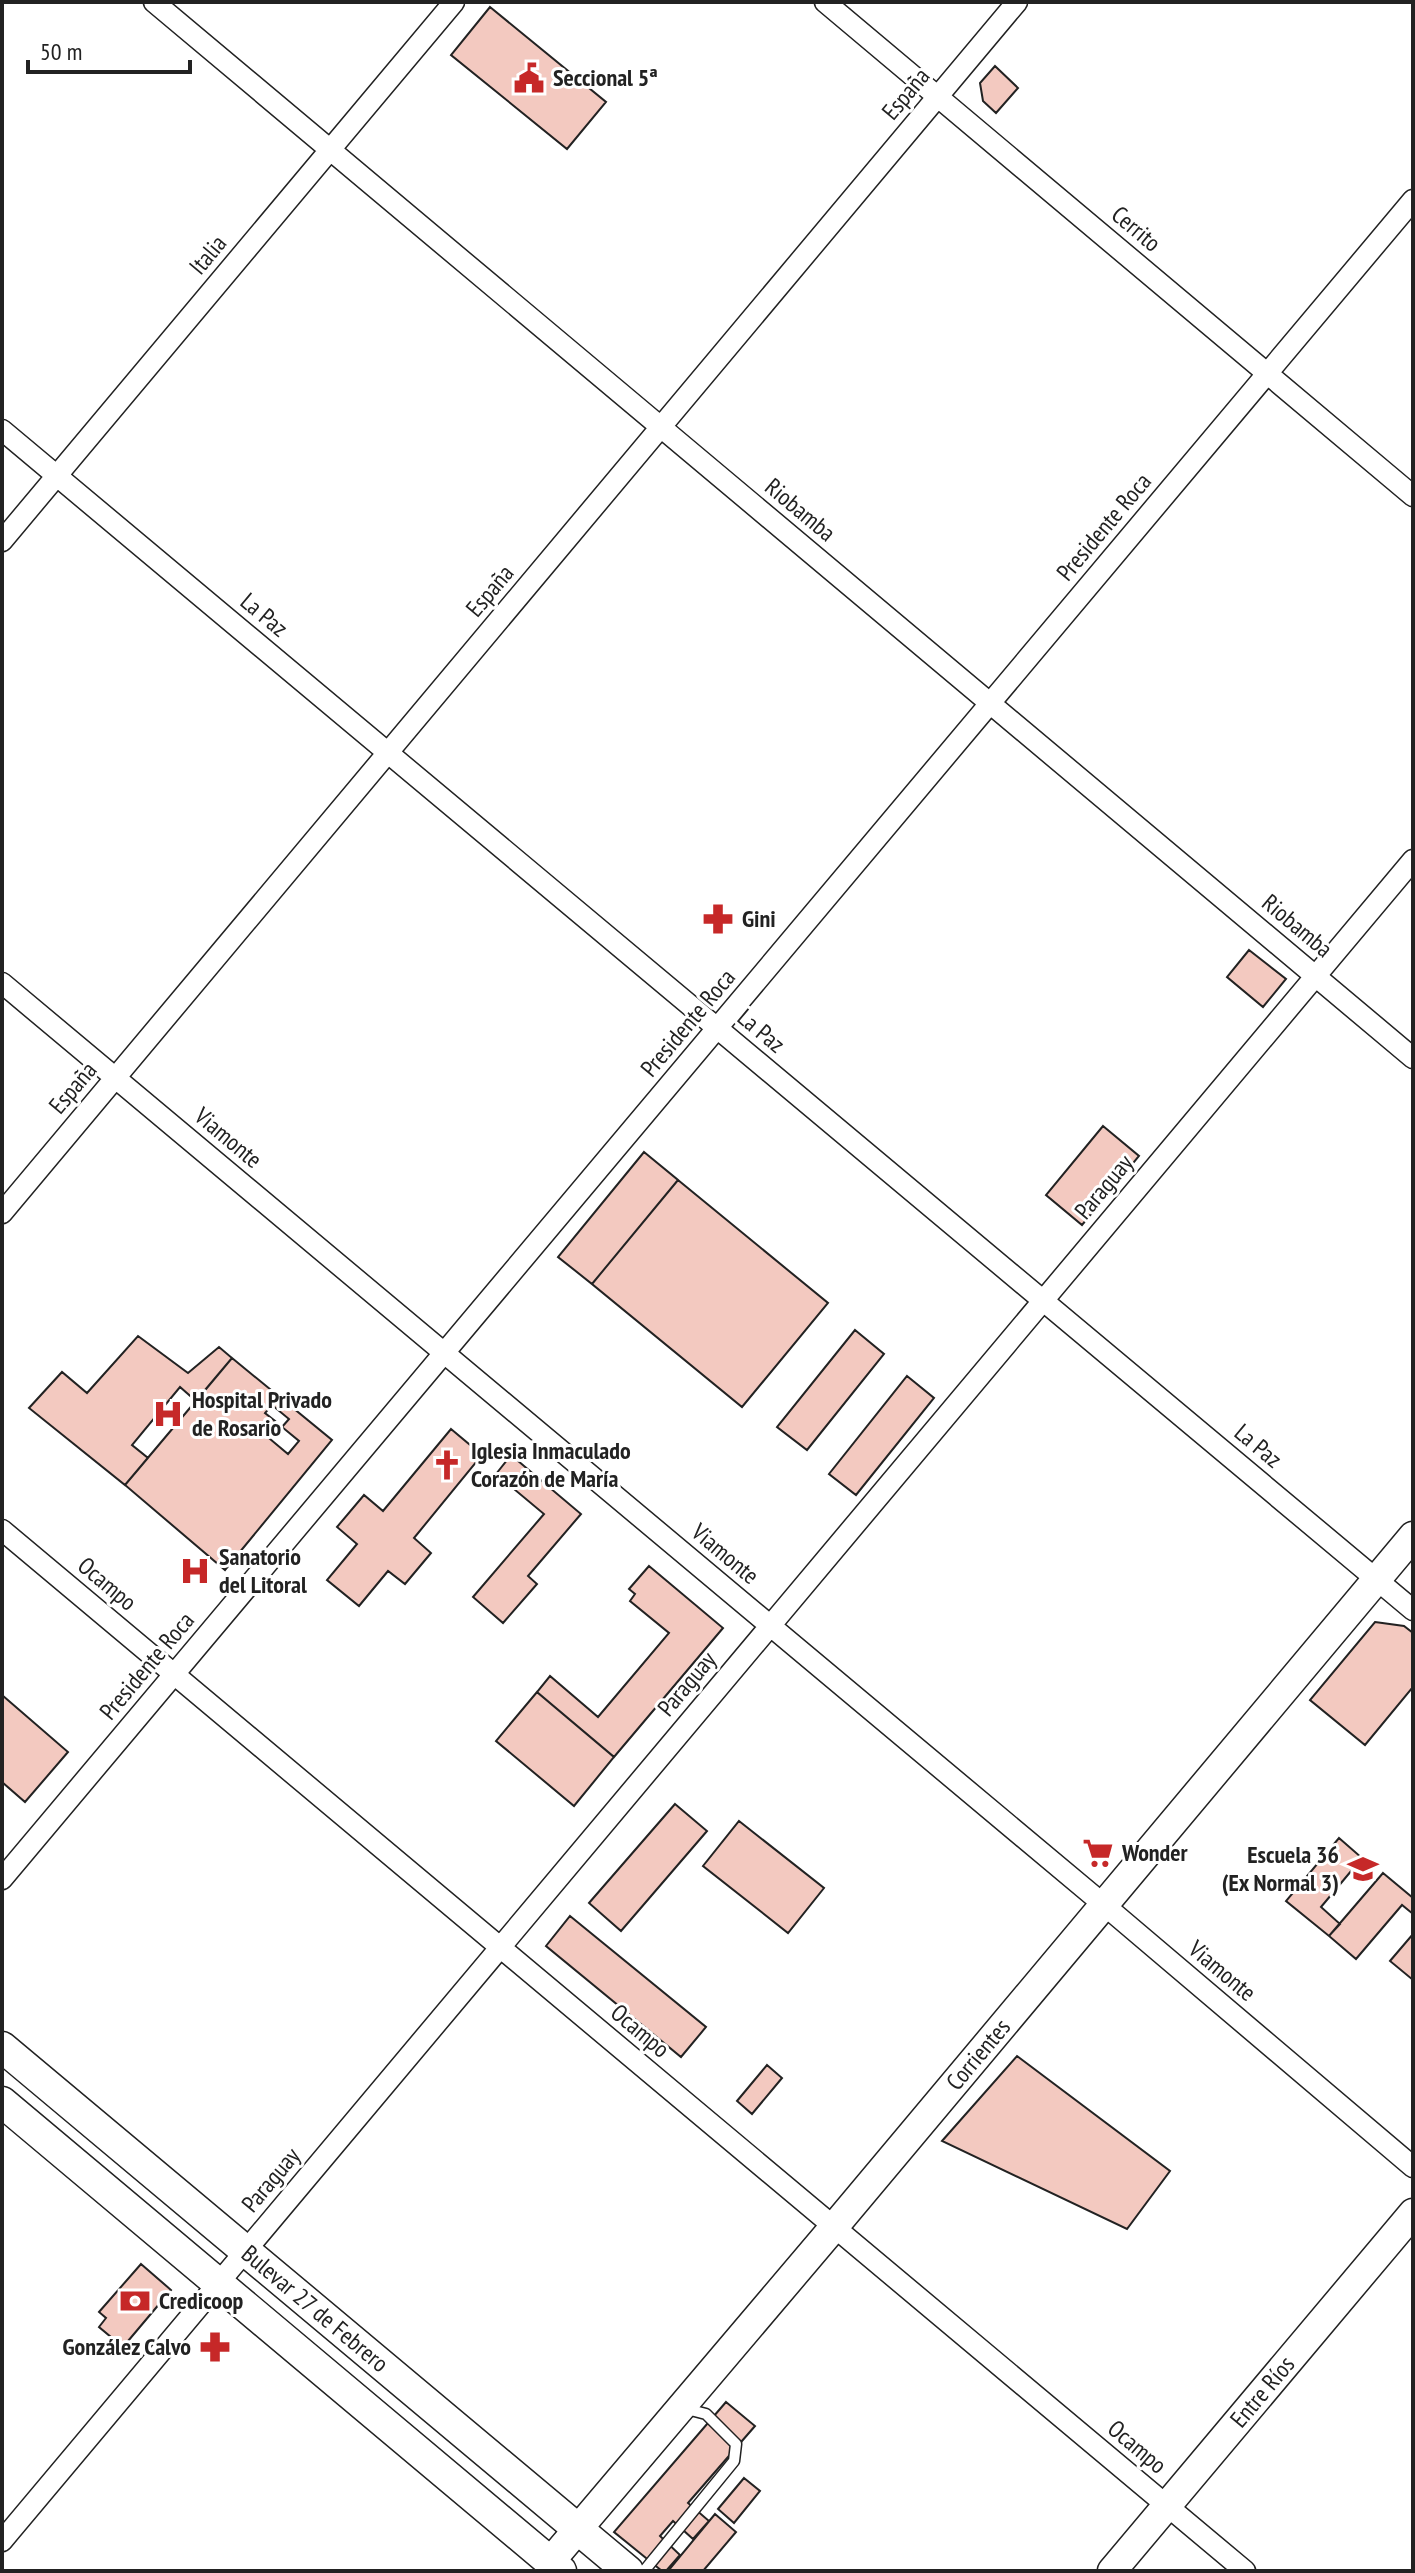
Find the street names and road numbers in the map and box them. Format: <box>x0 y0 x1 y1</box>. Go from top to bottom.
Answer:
street label: España <box>875 61 936 126</box>
street label: Cerrito <box>1105 199 1167 258</box>
street label: Italia <box>182 229 233 281</box>
street label: Presidente Roca <box>1050 466 1158 587</box>
street label: Riobamba <box>759 471 842 548</box>
street label: España <box>459 558 520 623</box>
street label: La Paz <box>234 586 294 643</box>
street label: Riobamba <box>1256 887 1339 964</box>
street label: Presidente Roca <box>634 962 742 1083</box>
street label: La Paz <box>731 1002 791 1059</box>
street label: España <box>42 1055 103 1120</box>
street label: Viamonte <box>187 1100 268 1175</box>
street label: Paraguay <box>1068 1148 1140 1226</box>
street label: La Paz <box>1228 1417 1288 1474</box>
street label: Viamonte <box>684 1516 765 1591</box>
street label: Ocampo <box>71 1550 143 1617</box>
street label: Presidente Roca <box>93 1605 201 1726</box>
street label: Paraguay <box>651 1645 723 1723</box>
street label: Viamonte <box>1181 1933 1262 2008</box>
street label: Ocampo <box>604 1997 676 2064</box>
street label: Corrientes <box>939 2012 1017 2097</box>
street label: Paraguay <box>235 2141 307 2219</box>
street label: Bulevar 27 de Febrero <box>235 2238 395 2379</box>
street label: Entre Ríos <box>1223 2349 1301 2434</box>
street label: Ocampo <box>1101 2413 1173 2480</box>

